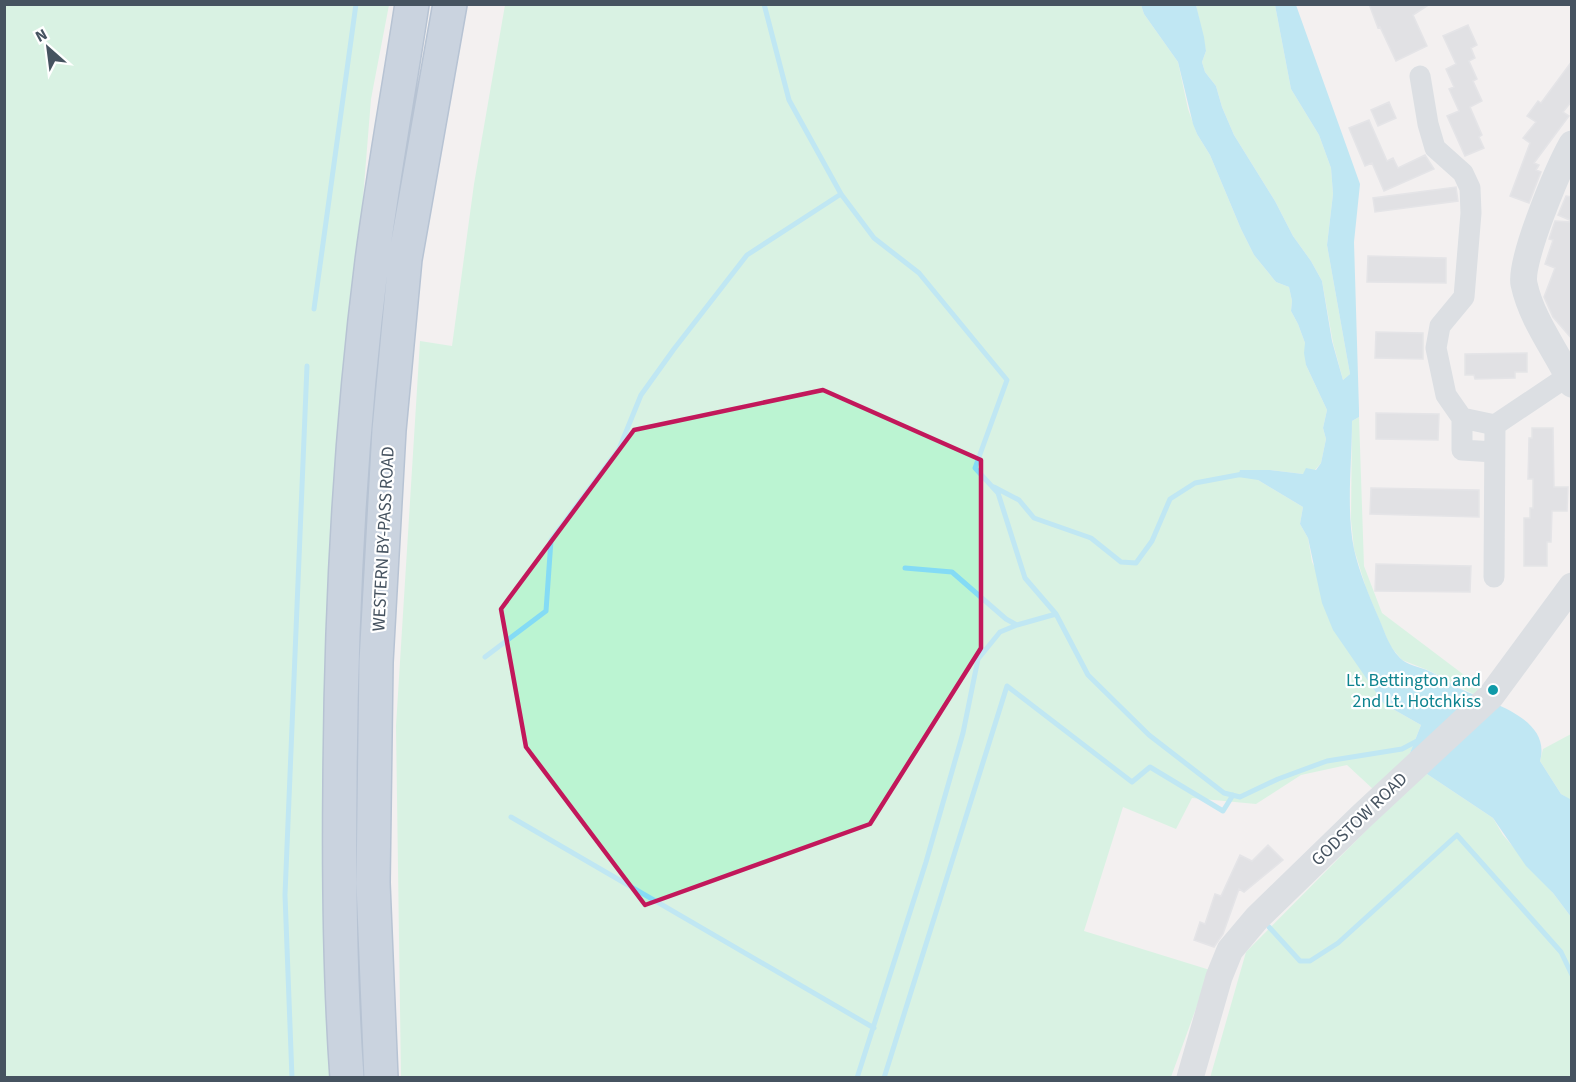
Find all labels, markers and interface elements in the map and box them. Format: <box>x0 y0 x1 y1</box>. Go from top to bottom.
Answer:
north arrow <box>18 18 78 78</box>
text: N <box>32 23 51 48</box>
street label: WESTERN BY-PASS ROAD <box>366 446 401 632</box>
place label: Lt. Bettington and 2nd Lt. Hotchkiss <box>1346 668 1481 714</box>
marker: Lt. Bettington and 2nd Lt. Hotchkiss <box>1486 683 1500 697</box>
street label: GODSTOW ROAD <box>1306 767 1413 872</box>

